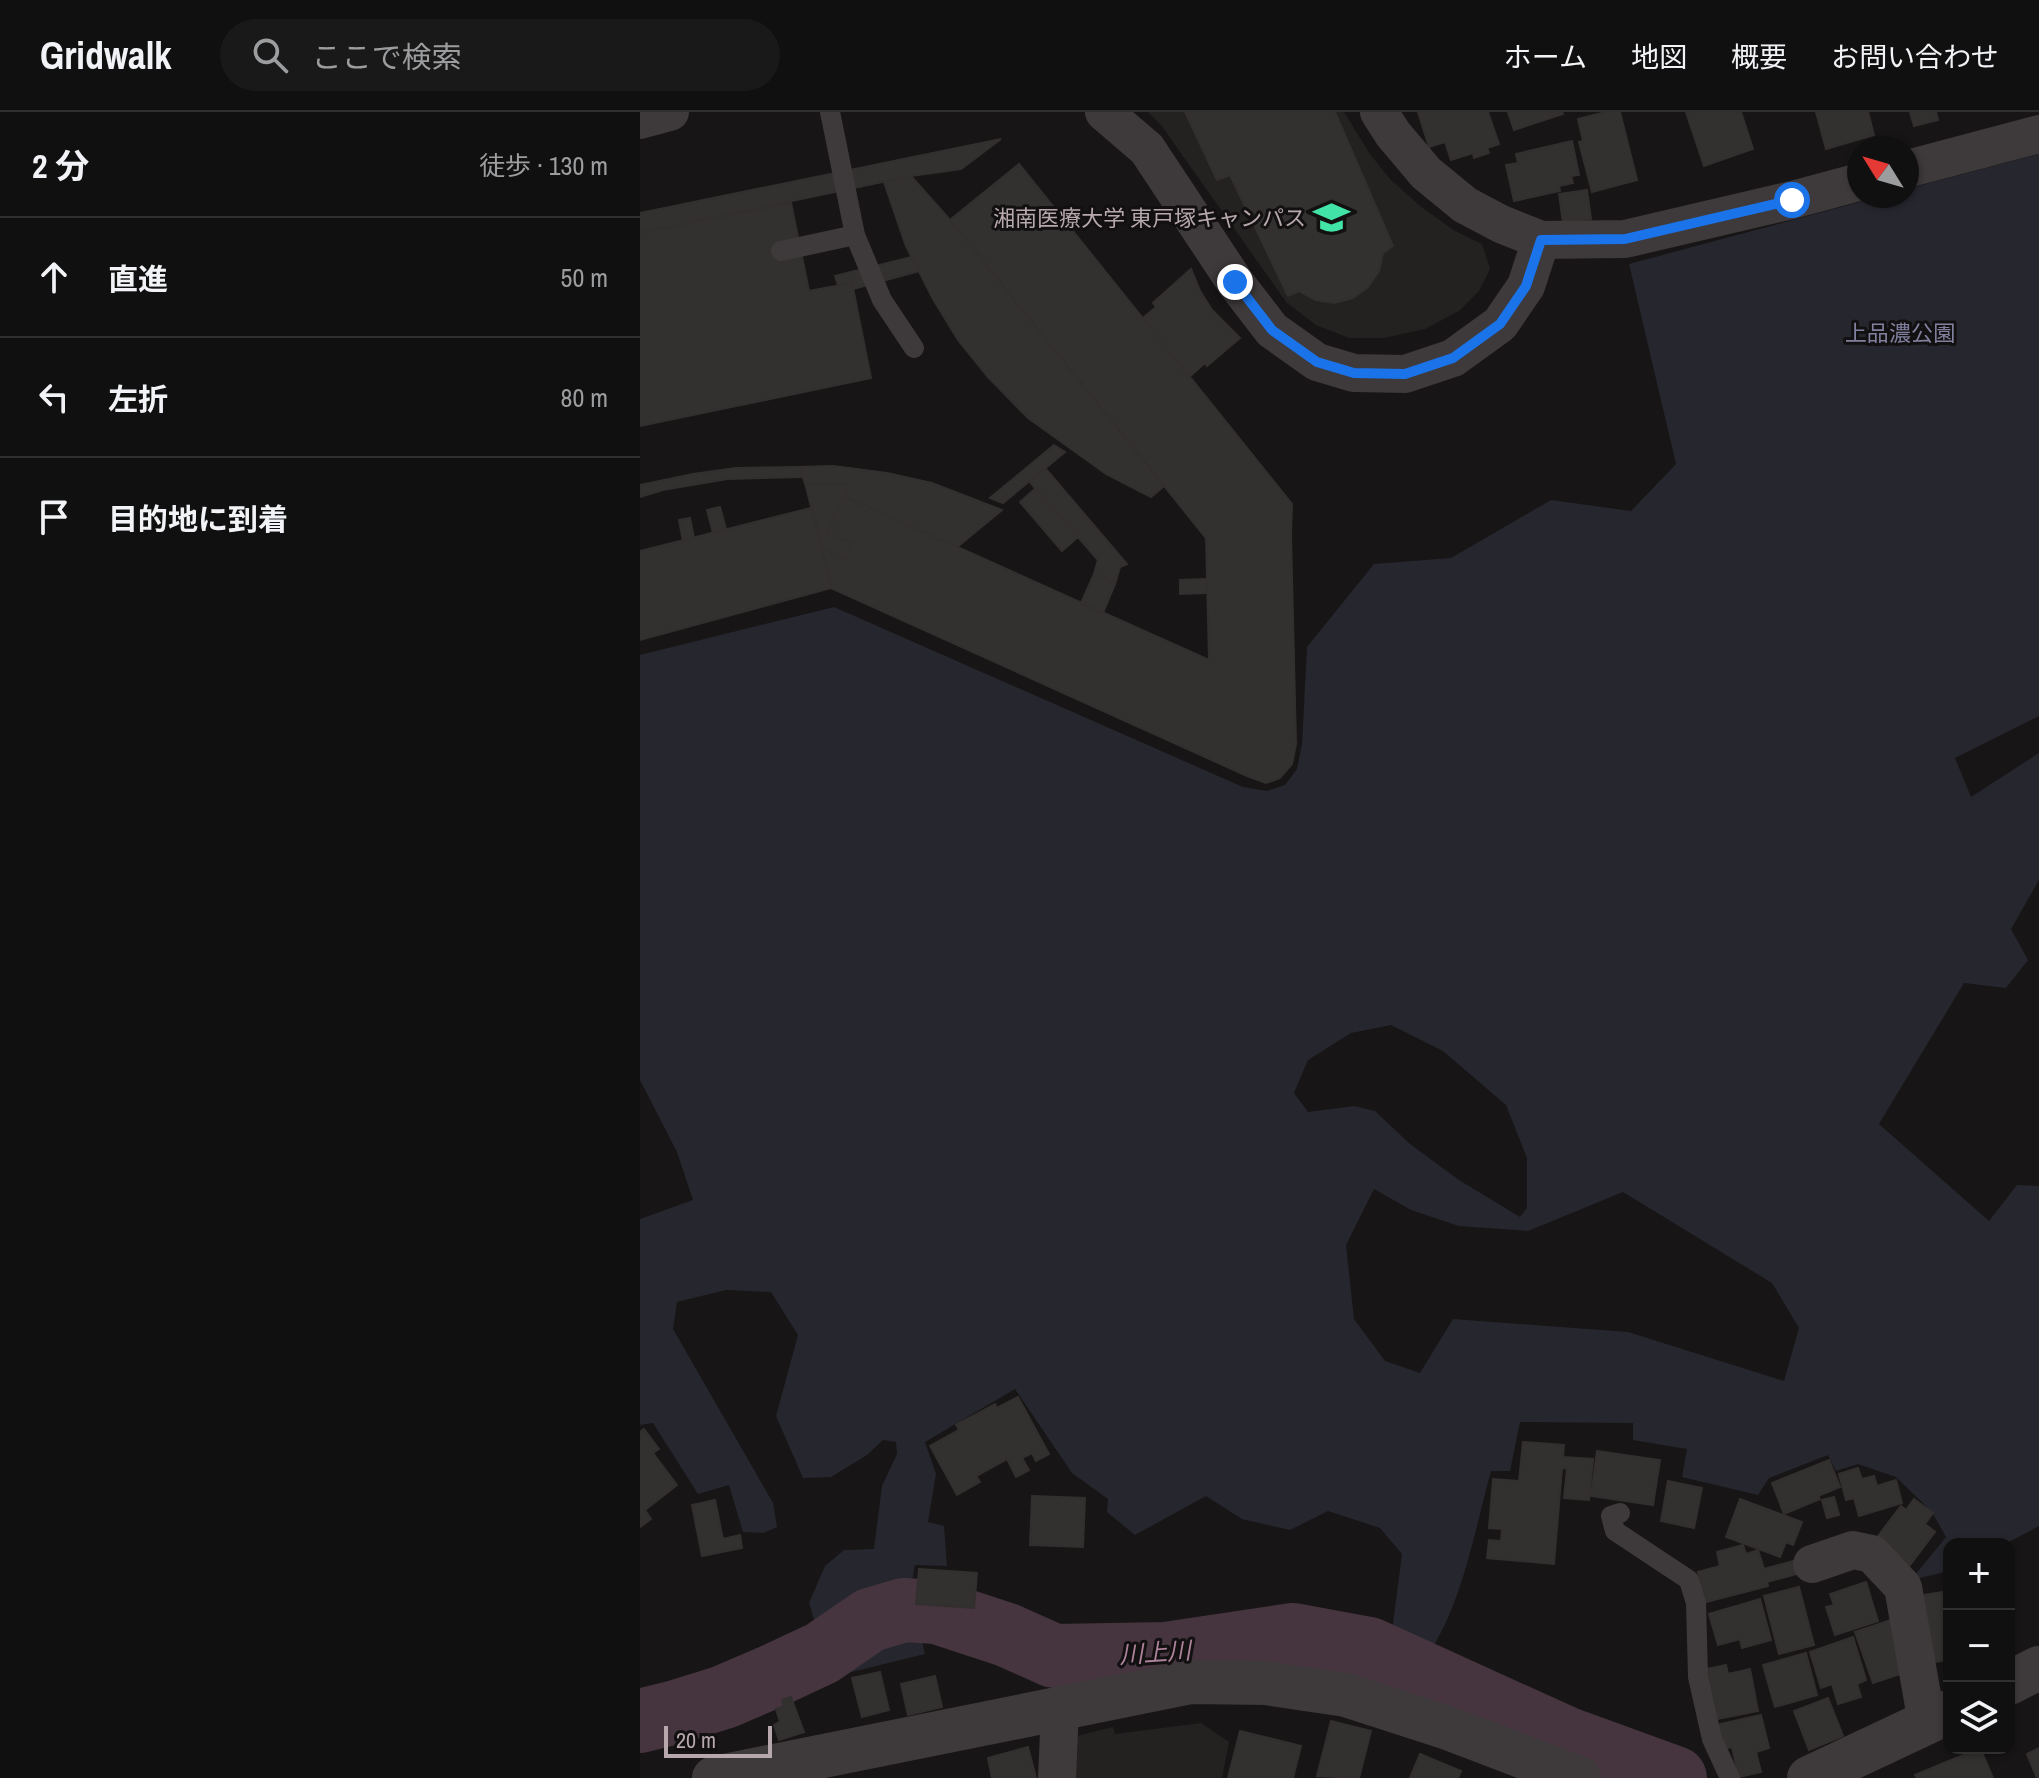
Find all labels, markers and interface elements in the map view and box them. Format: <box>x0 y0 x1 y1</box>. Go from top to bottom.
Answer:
search box <box>220 19 780 91</box>
text: Gridwalk <box>40 30 172 81</box>
icon: search <box>248 33 292 77</box>
text: ここで検索 <box>312 37 462 77</box>
text: ホーム <box>1504 38 1587 76</box>
text: 地図 <box>1631 38 1687 76</box>
text: 概要 <box>1731 38 1787 76</box>
text: お問い合わせ <box>1831 38 1999 76</box>
north arrow <box>1847 136 1919 208</box>
text: 2 分 <box>32 143 89 189</box>
text: 徒歩 · 130 m <box>479 148 608 183</box>
route start <box>1774 182 1810 218</box>
school or university icon: 湘南医療大学 東戸塚キャンパス <box>1313 199 1351 237</box>
place label: 湘南医療大学 東戸塚キャンパス <box>993 203 1306 233</box>
icon: ahead <box>32 255 76 299</box>
text: 直進 <box>108 259 168 299</box>
text: 50 m <box>561 260 608 295</box>
route end <box>1217 264 1253 300</box>
park label: 上品濃公園 <box>1845 318 1955 348</box>
icon: left <box>32 375 76 419</box>
text: 左折 <box>108 379 168 419</box>
text: 80 m <box>561 380 608 415</box>
icon: arrive <box>32 495 76 539</box>
text: 目的地に到着 <box>108 499 288 539</box>
map controls <box>1943 1538 2015 1754</box>
button: + <box>1943 1538 2015 1610</box>
button: − <box>1943 1610 2015 1682</box>
water label: 川上川 <box>1118 1633 1195 1670</box>
button: layers <box>1943 1682 2015 1754</box>
scale bar <box>664 1722 772 1758</box>
text: 20 m <box>676 1725 716 1755</box>

